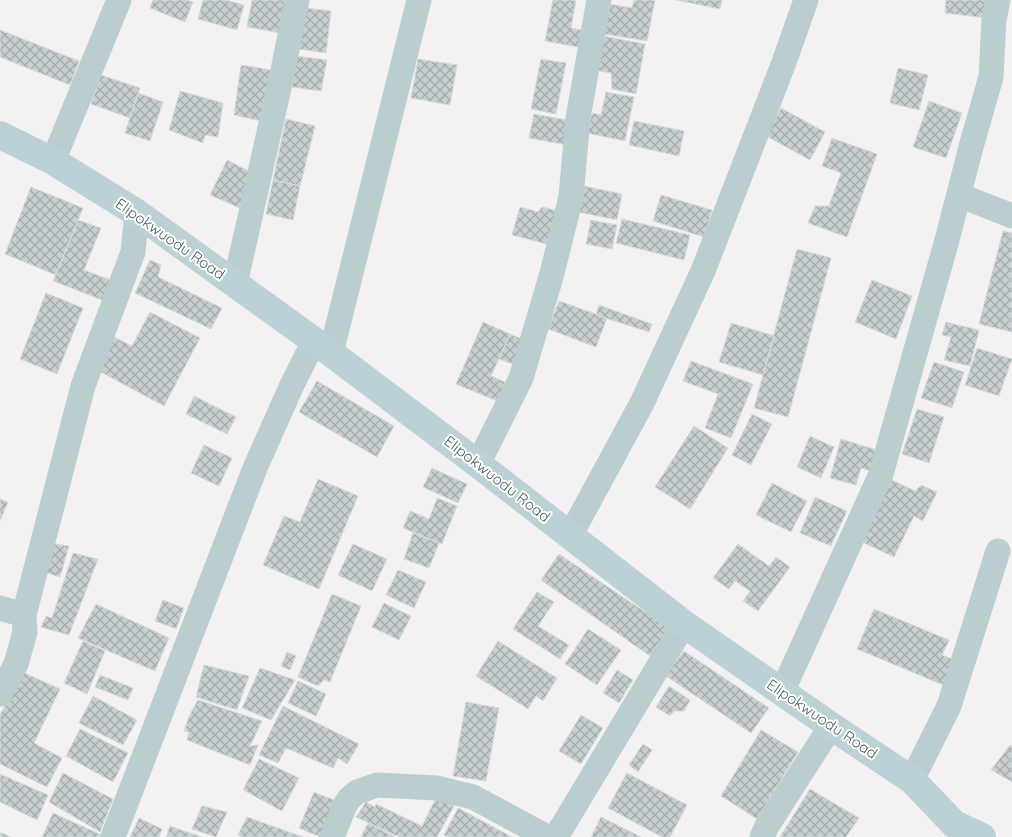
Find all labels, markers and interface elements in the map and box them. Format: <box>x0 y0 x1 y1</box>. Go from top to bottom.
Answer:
street label: Elipokwuodu Road <box>112 194 229 283</box>
street label: Elipokwuodu Road <box>440 431 554 526</box>
street label: Elipokwuodu Road <box>763 675 881 763</box>

